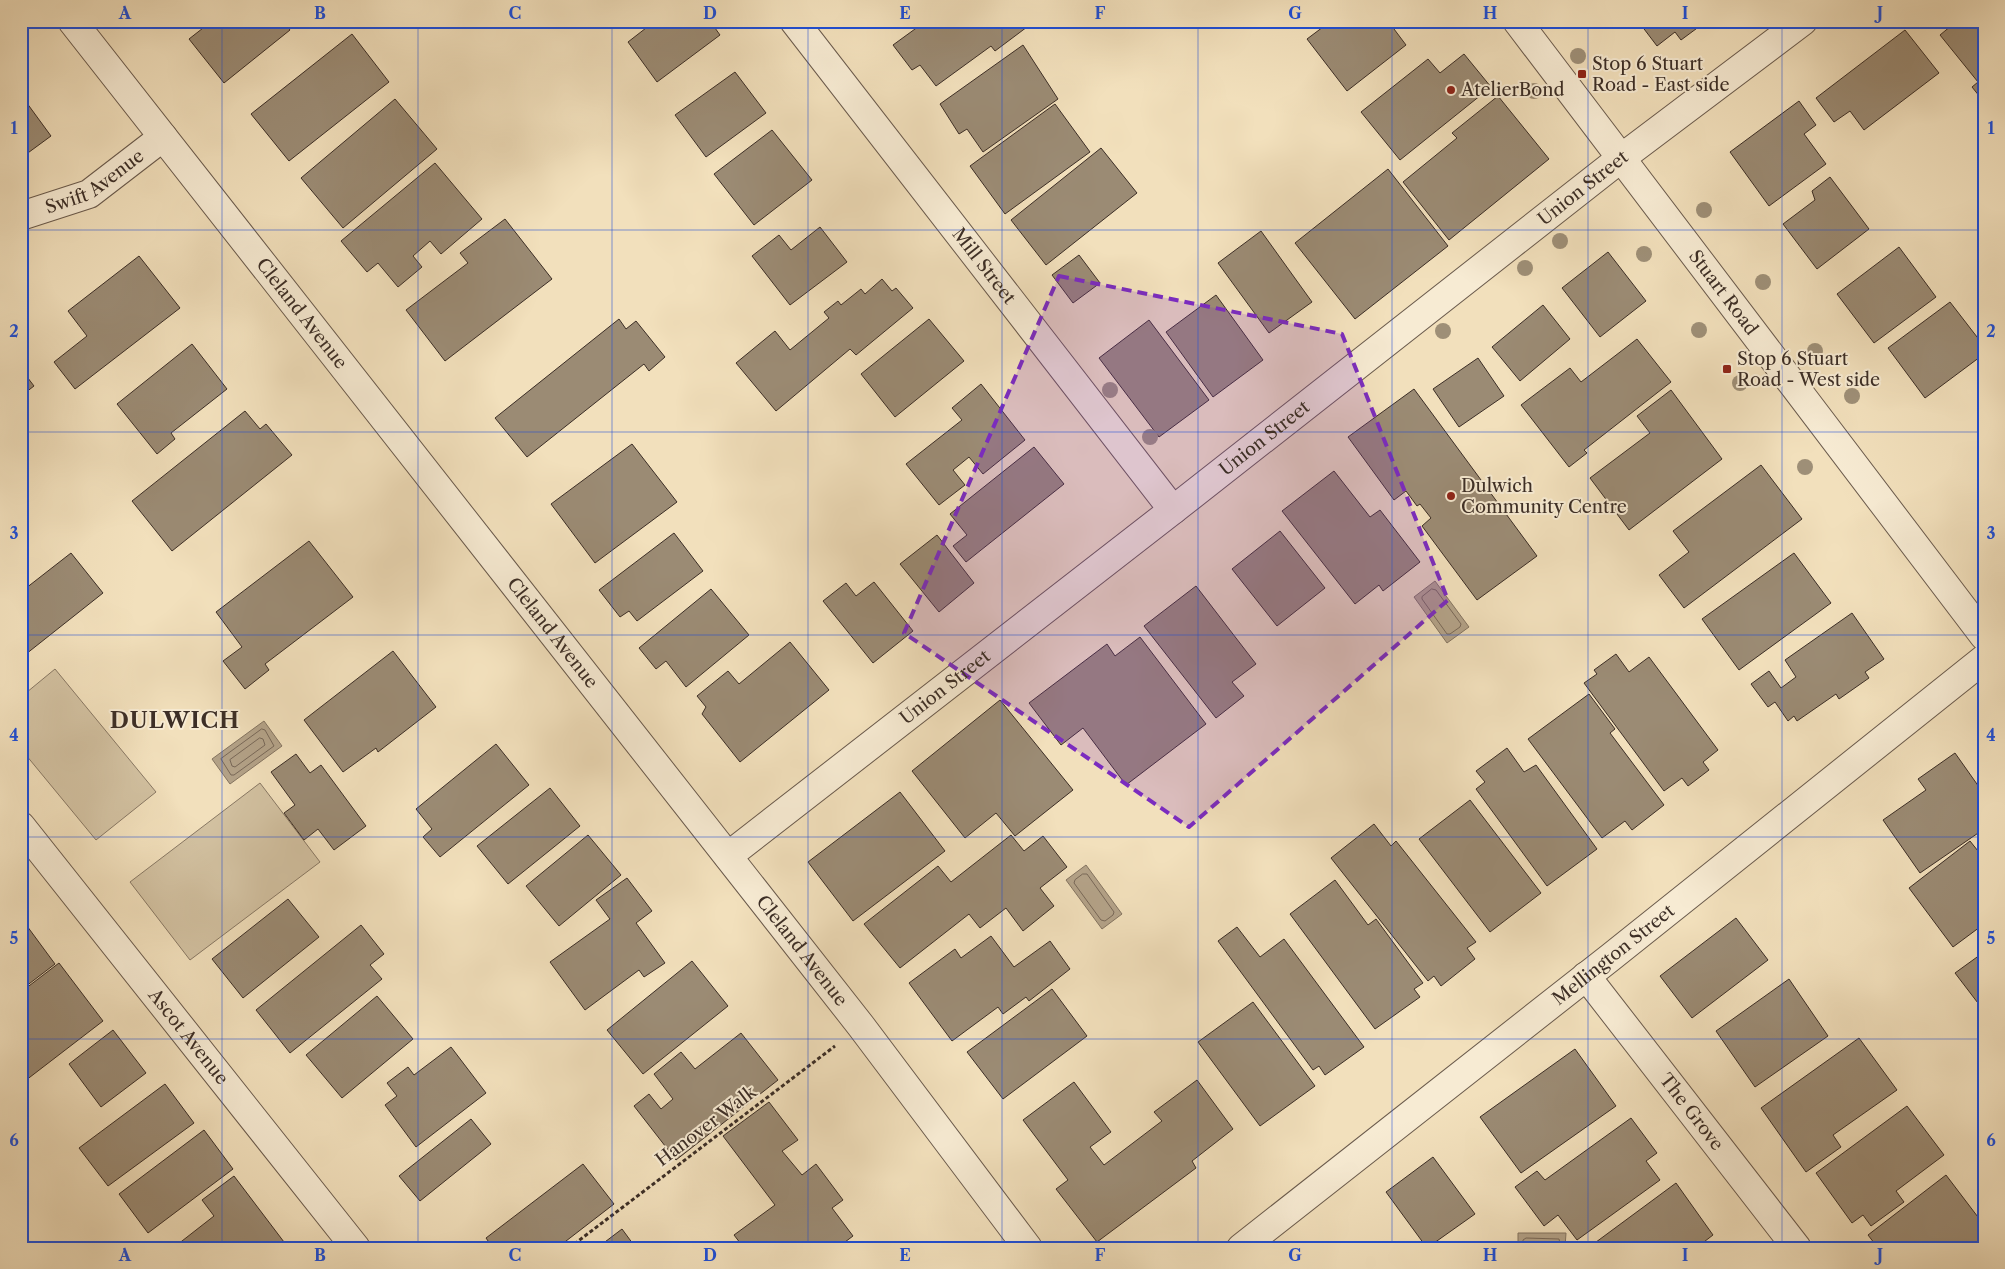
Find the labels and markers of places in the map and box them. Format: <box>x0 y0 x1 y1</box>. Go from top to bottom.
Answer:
place label: Stop 6 Stuart Road - East side <box>1592 53 1730 96</box>
marker: Stop 6 Stuart Road - East side <box>1576 68 1588 80</box>
place label: AtelierBond <box>1460 79 1565 101</box>
marker: AtelierBond <box>1445 84 1457 96</box>
place label: Stop 6 Stuart Road - West side <box>1737 348 1880 391</box>
marker: Stop 6 Stuart Road - West side <box>1721 363 1733 375</box>
place label: Dulwich Community Centre <box>1461 475 1627 518</box>
marker: Dulwich Community Centre <box>1445 490 1457 502</box>

